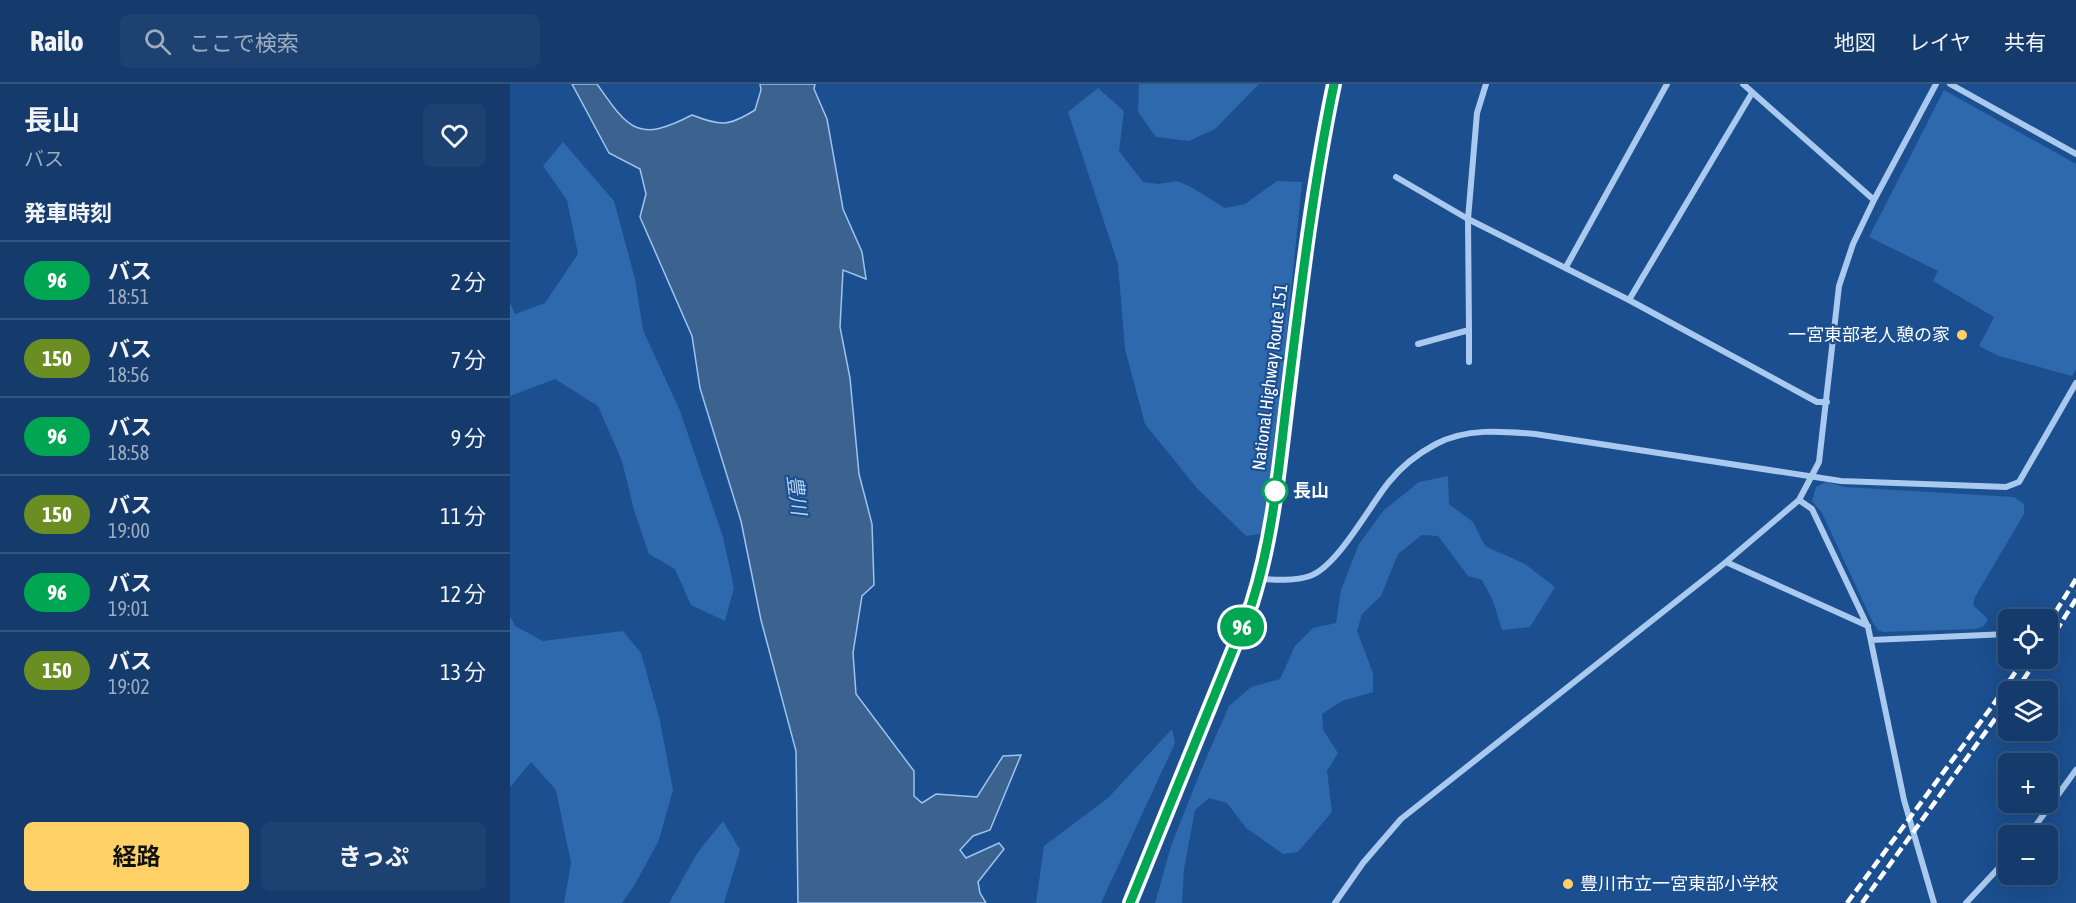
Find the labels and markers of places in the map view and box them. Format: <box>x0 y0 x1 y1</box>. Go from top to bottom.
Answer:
place label: 一宮東部老人憩の家 <box>1788 324 1950 345</box>
marker: 一宮東部老人憩の家 <box>1955 328 1969 342</box>
marker: 長山 <box>1262 478 1288 504</box>
place label: 長山 <box>1293 480 1329 501</box>
place label: 豊川市立一宮東部小学校 <box>1580 873 1778 894</box>
marker: 豊川市立一宮東部小学校 <box>1561 877 1575 891</box>

